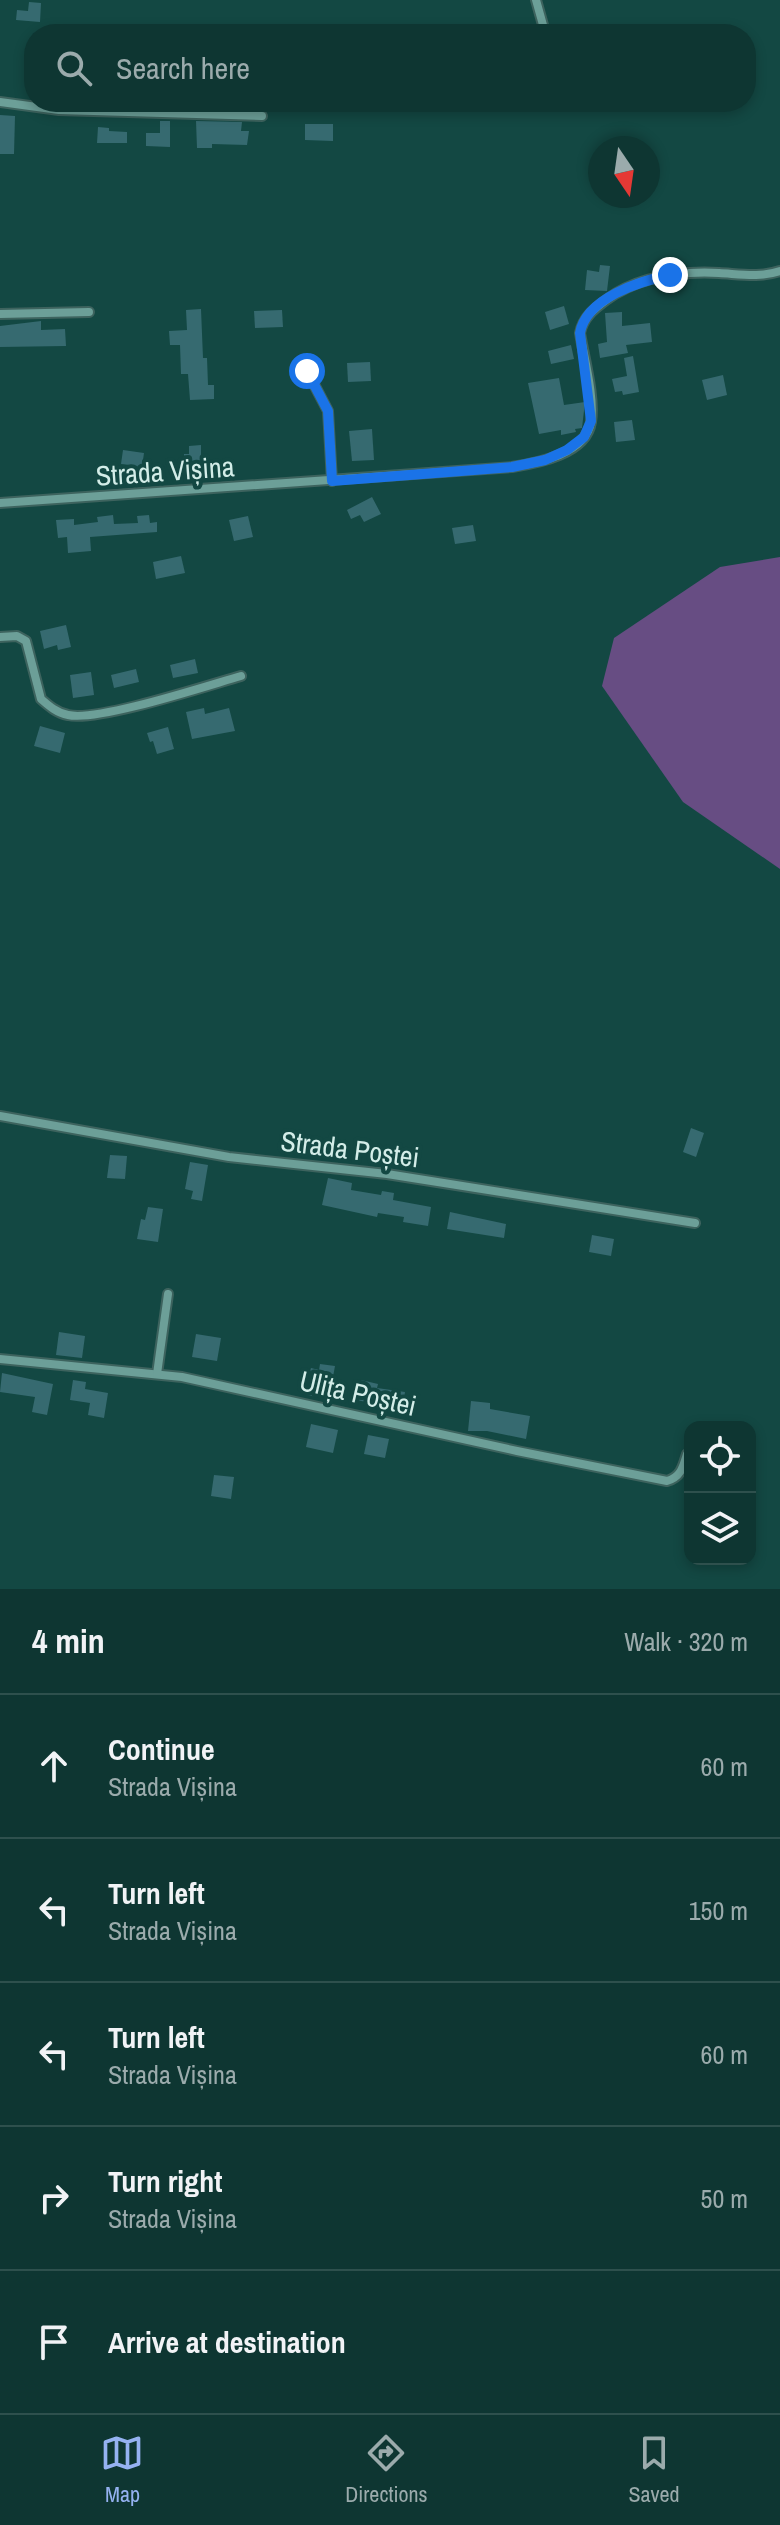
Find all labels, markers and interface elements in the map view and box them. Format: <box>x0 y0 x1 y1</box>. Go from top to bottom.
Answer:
search box <box>24 24 756 112</box>
icon: search <box>52 46 96 90</box>
text: Search here <box>116 48 250 88</box>
north arrow <box>588 136 660 208</box>
route end <box>652 257 688 293</box>
route start <box>289 353 325 389</box>
street label: Strada Vișina <box>94 447 236 495</box>
street label: Strada Poștei <box>279 1122 421 1176</box>
street label: Ulița Poștei <box>296 1361 420 1425</box>
map controls <box>684 1421 756 1565</box>
button: locate <box>684 1421 756 1493</box>
button: layers <box>684 1493 756 1565</box>
text: 4 min <box>32 1618 105 1664</box>
text: Walk · 320 m <box>624 1624 748 1659</box>
text: Continue <box>108 1729 215 1769</box>
icon: ahead <box>32 1744 76 1788</box>
text: 60 m <box>701 1749 748 1784</box>
text: Strada Vișina <box>108 1769 237 1804</box>
text: Turn left <box>108 1873 205 1913</box>
icon: left <box>32 1888 76 1932</box>
text: 150 m <box>689 1893 748 1928</box>
text: Strada Vișina <box>108 1913 237 1948</box>
text: Turn left <box>108 2017 205 2057</box>
icon: left <box>32 2032 76 2076</box>
text: 60 m <box>701 2037 748 2072</box>
text: Strada Vișina <box>108 2057 237 2092</box>
text: Turn right <box>108 2161 222 2201</box>
icon: right <box>32 2176 76 2220</box>
text: 50 m <box>701 2181 748 2216</box>
text: Strada Vișina <box>108 2201 237 2236</box>
icon: arrive <box>32 2320 76 2364</box>
text: Arrive at destination <box>108 2322 346 2362</box>
tab: Map <box>100 2431 144 2509</box>
tab: Directions <box>345 2431 428 2509</box>
tab: Saved <box>628 2431 680 2509</box>

